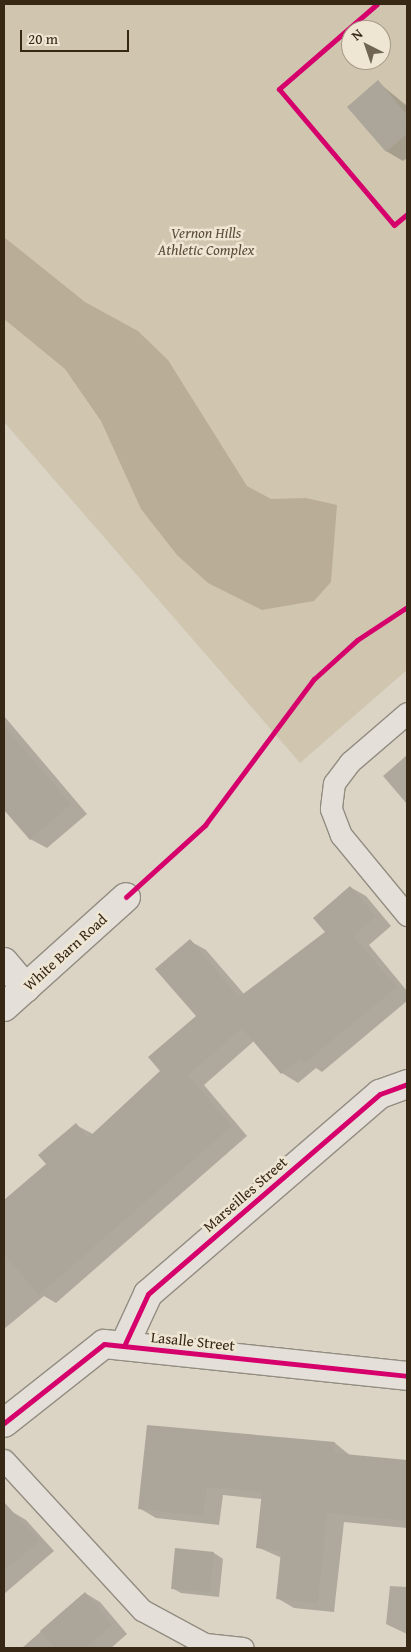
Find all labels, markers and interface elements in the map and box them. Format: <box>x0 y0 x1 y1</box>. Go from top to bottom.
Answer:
scale bar <box>22 20 131 52</box>
north arrow <box>341 20 391 70</box>
text: N <box>347 24 367 45</box>
text: 20 m <box>28 28 58 49</box>
park label: Vernon Hills Athletic Complex <box>158 223 254 258</box>
street label: White Barn Road <box>20 910 110 994</box>
street label: Marseilles Street <box>199 1153 291 1235</box>
street label: Lasalle Street <box>150 1328 236 1354</box>

